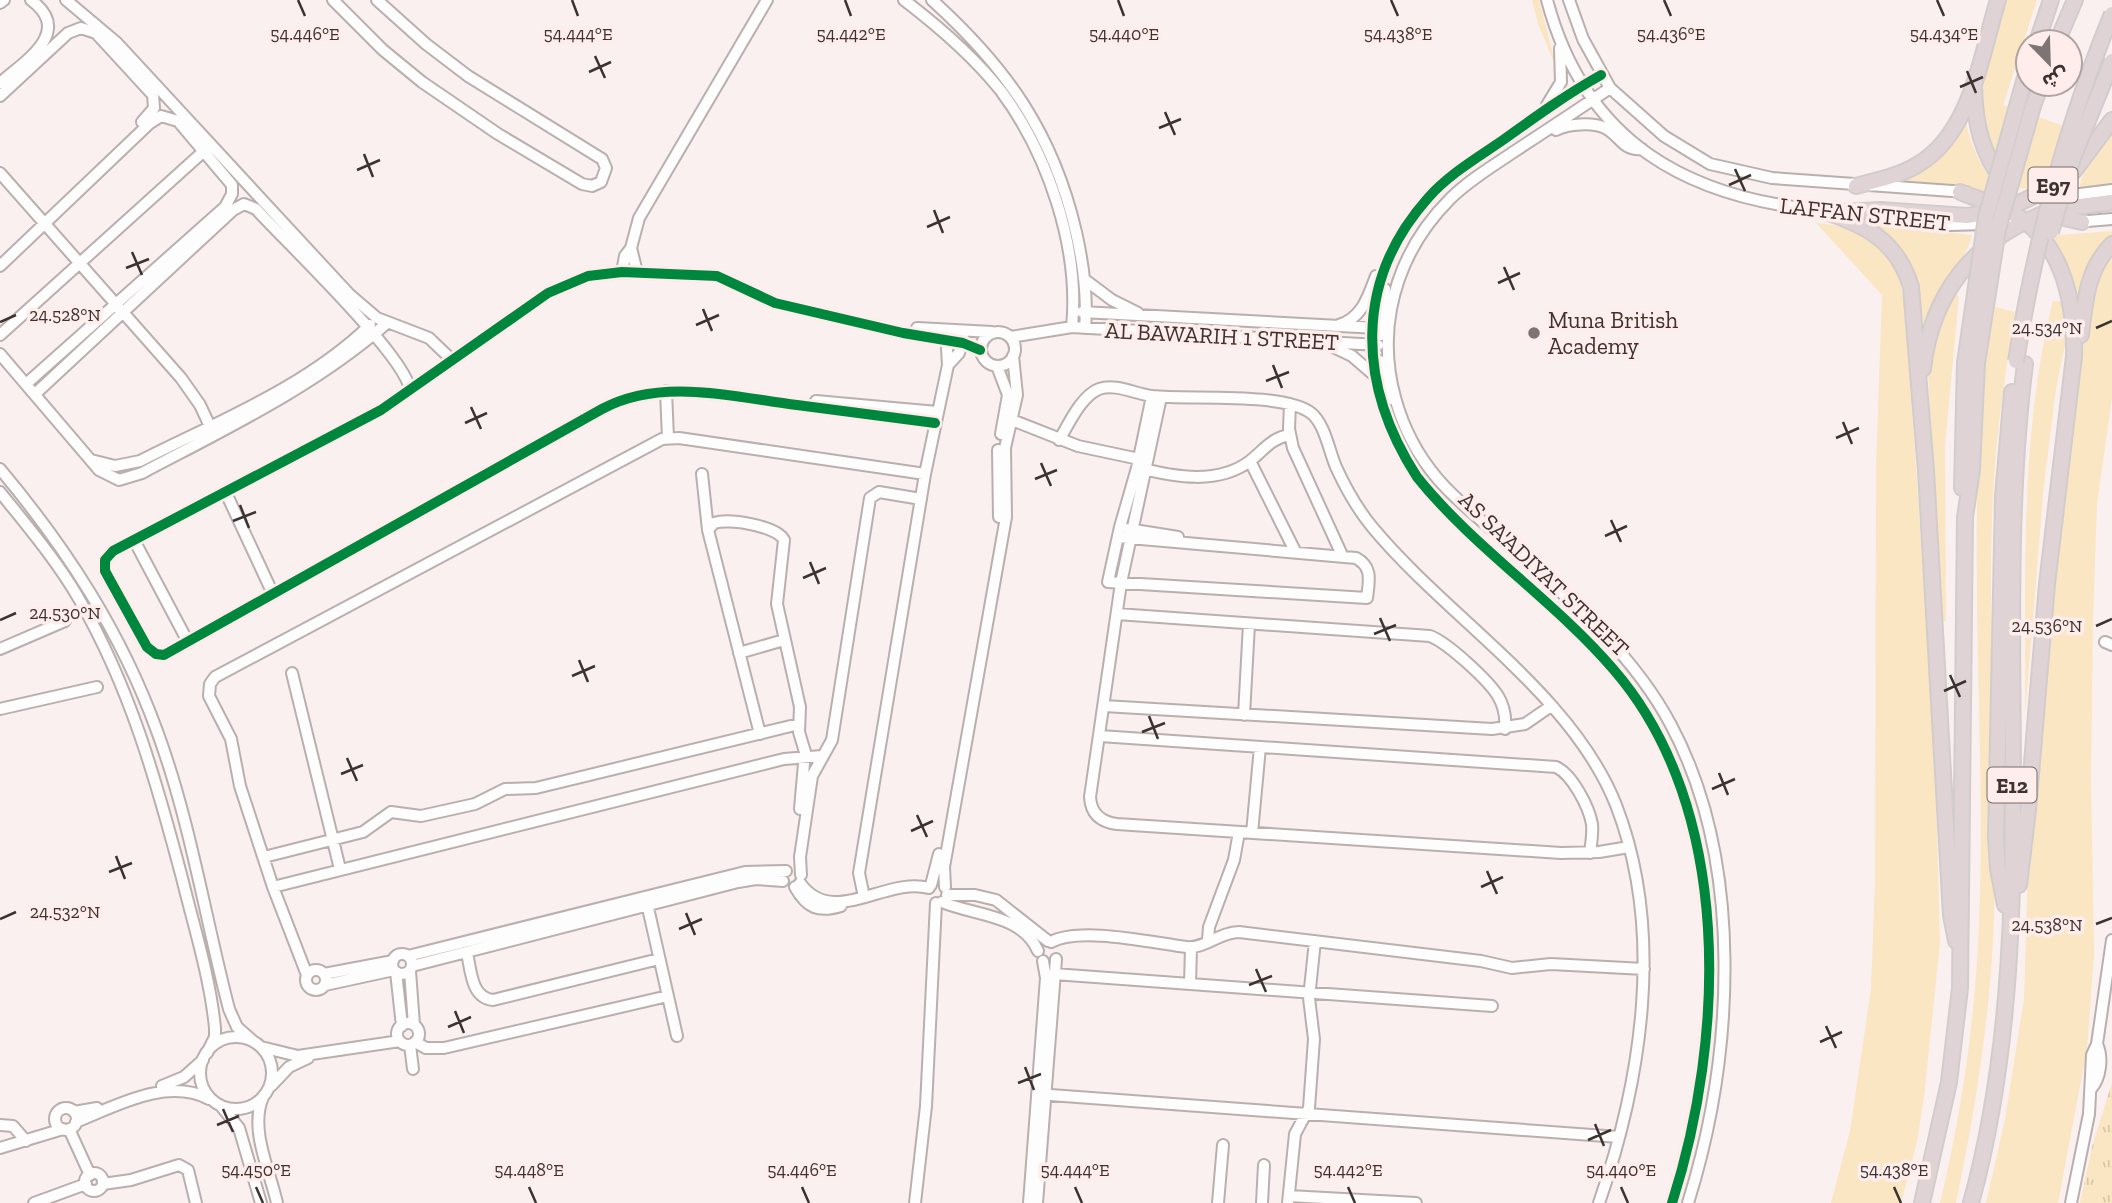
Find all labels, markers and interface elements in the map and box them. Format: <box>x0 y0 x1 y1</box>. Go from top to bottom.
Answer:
text: 54.446°E <box>270 23 340 45</box>
text: 54.444°E <box>543 23 613 45</box>
text: 54.442°E <box>816 23 886 45</box>
text: 54.440°E <box>1089 23 1159 45</box>
text: 54.438°E <box>1364 23 1432 45</box>
text: 54.436°E <box>1637 23 1705 45</box>
text: 54.434°E <box>1910 23 1978 45</box>
north arrow <box>2014 28 2084 98</box>
text: ش <box>2039 63 2072 94</box>
road number: E97 <box>2028 168 2078 202</box>
street label: LAFFAN STREET <box>1778 191 1952 237</box>
text: 24.528°N <box>29 304 101 326</box>
place label: Muna British Academy <box>1548 306 1678 360</box>
street label: AL BAWARIH 1 STREET <box>1104 316 1340 356</box>
text: 24.534°N <box>2012 317 2082 339</box>
marker: Muna British Academy <box>1526 325 1542 341</box>
street label: AS SA'ADIYAT STREET <box>1453 486 1635 662</box>
text: 24.530°N <box>29 602 101 624</box>
text: 24.536°N <box>2012 615 2082 637</box>
road number: E12 <box>1988 768 2036 802</box>
text: 24.532°N <box>30 901 100 923</box>
text: 24.538°N <box>2012 914 2082 936</box>
text: 54.450°E <box>221 1159 291 1181</box>
text: 54.448°E <box>494 1159 564 1181</box>
text: 54.446°E <box>767 1159 837 1181</box>
text: 54.444°E <box>1040 1159 1110 1181</box>
text: 54.442°E <box>1313 1159 1383 1181</box>
text: 54.440°E <box>1586 1159 1656 1181</box>
text: 54.438°E <box>1860 1159 1928 1181</box>

